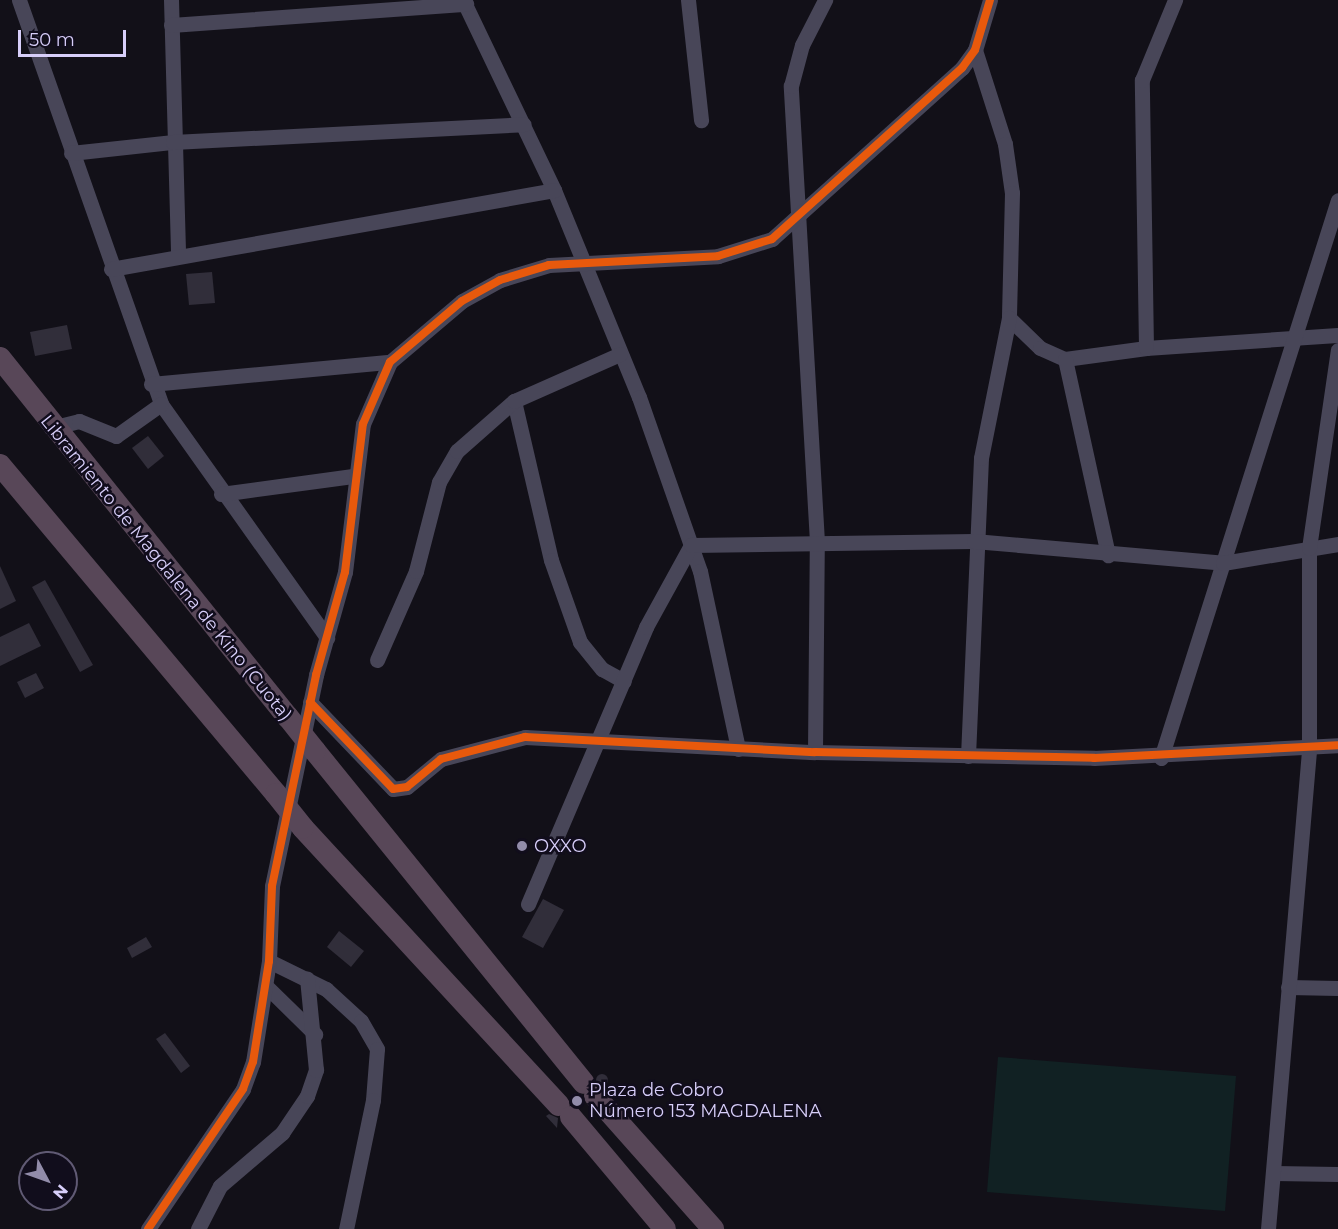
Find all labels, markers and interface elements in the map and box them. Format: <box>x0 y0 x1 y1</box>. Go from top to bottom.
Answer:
scale bar <box>21 18 129 56</box>
text: 50 m <box>29 29 75 51</box>
street label: Libramiento de Magdalena de Kino (Cuota) <box>36 411 296 725</box>
place label: OXXO <box>534 835 587 857</box>
marker: OXXO <box>515 839 529 853</box>
place label: Plaza de Cobro Número 153 MAGDALENA <box>589 1080 822 1122</box>
marker: Plaza de Cobro Número 153 MAGDALENA <box>570 1094 584 1108</box>
north arrow <box>18 1151 78 1211</box>
text: N <box>49 1181 72 1203</box>

